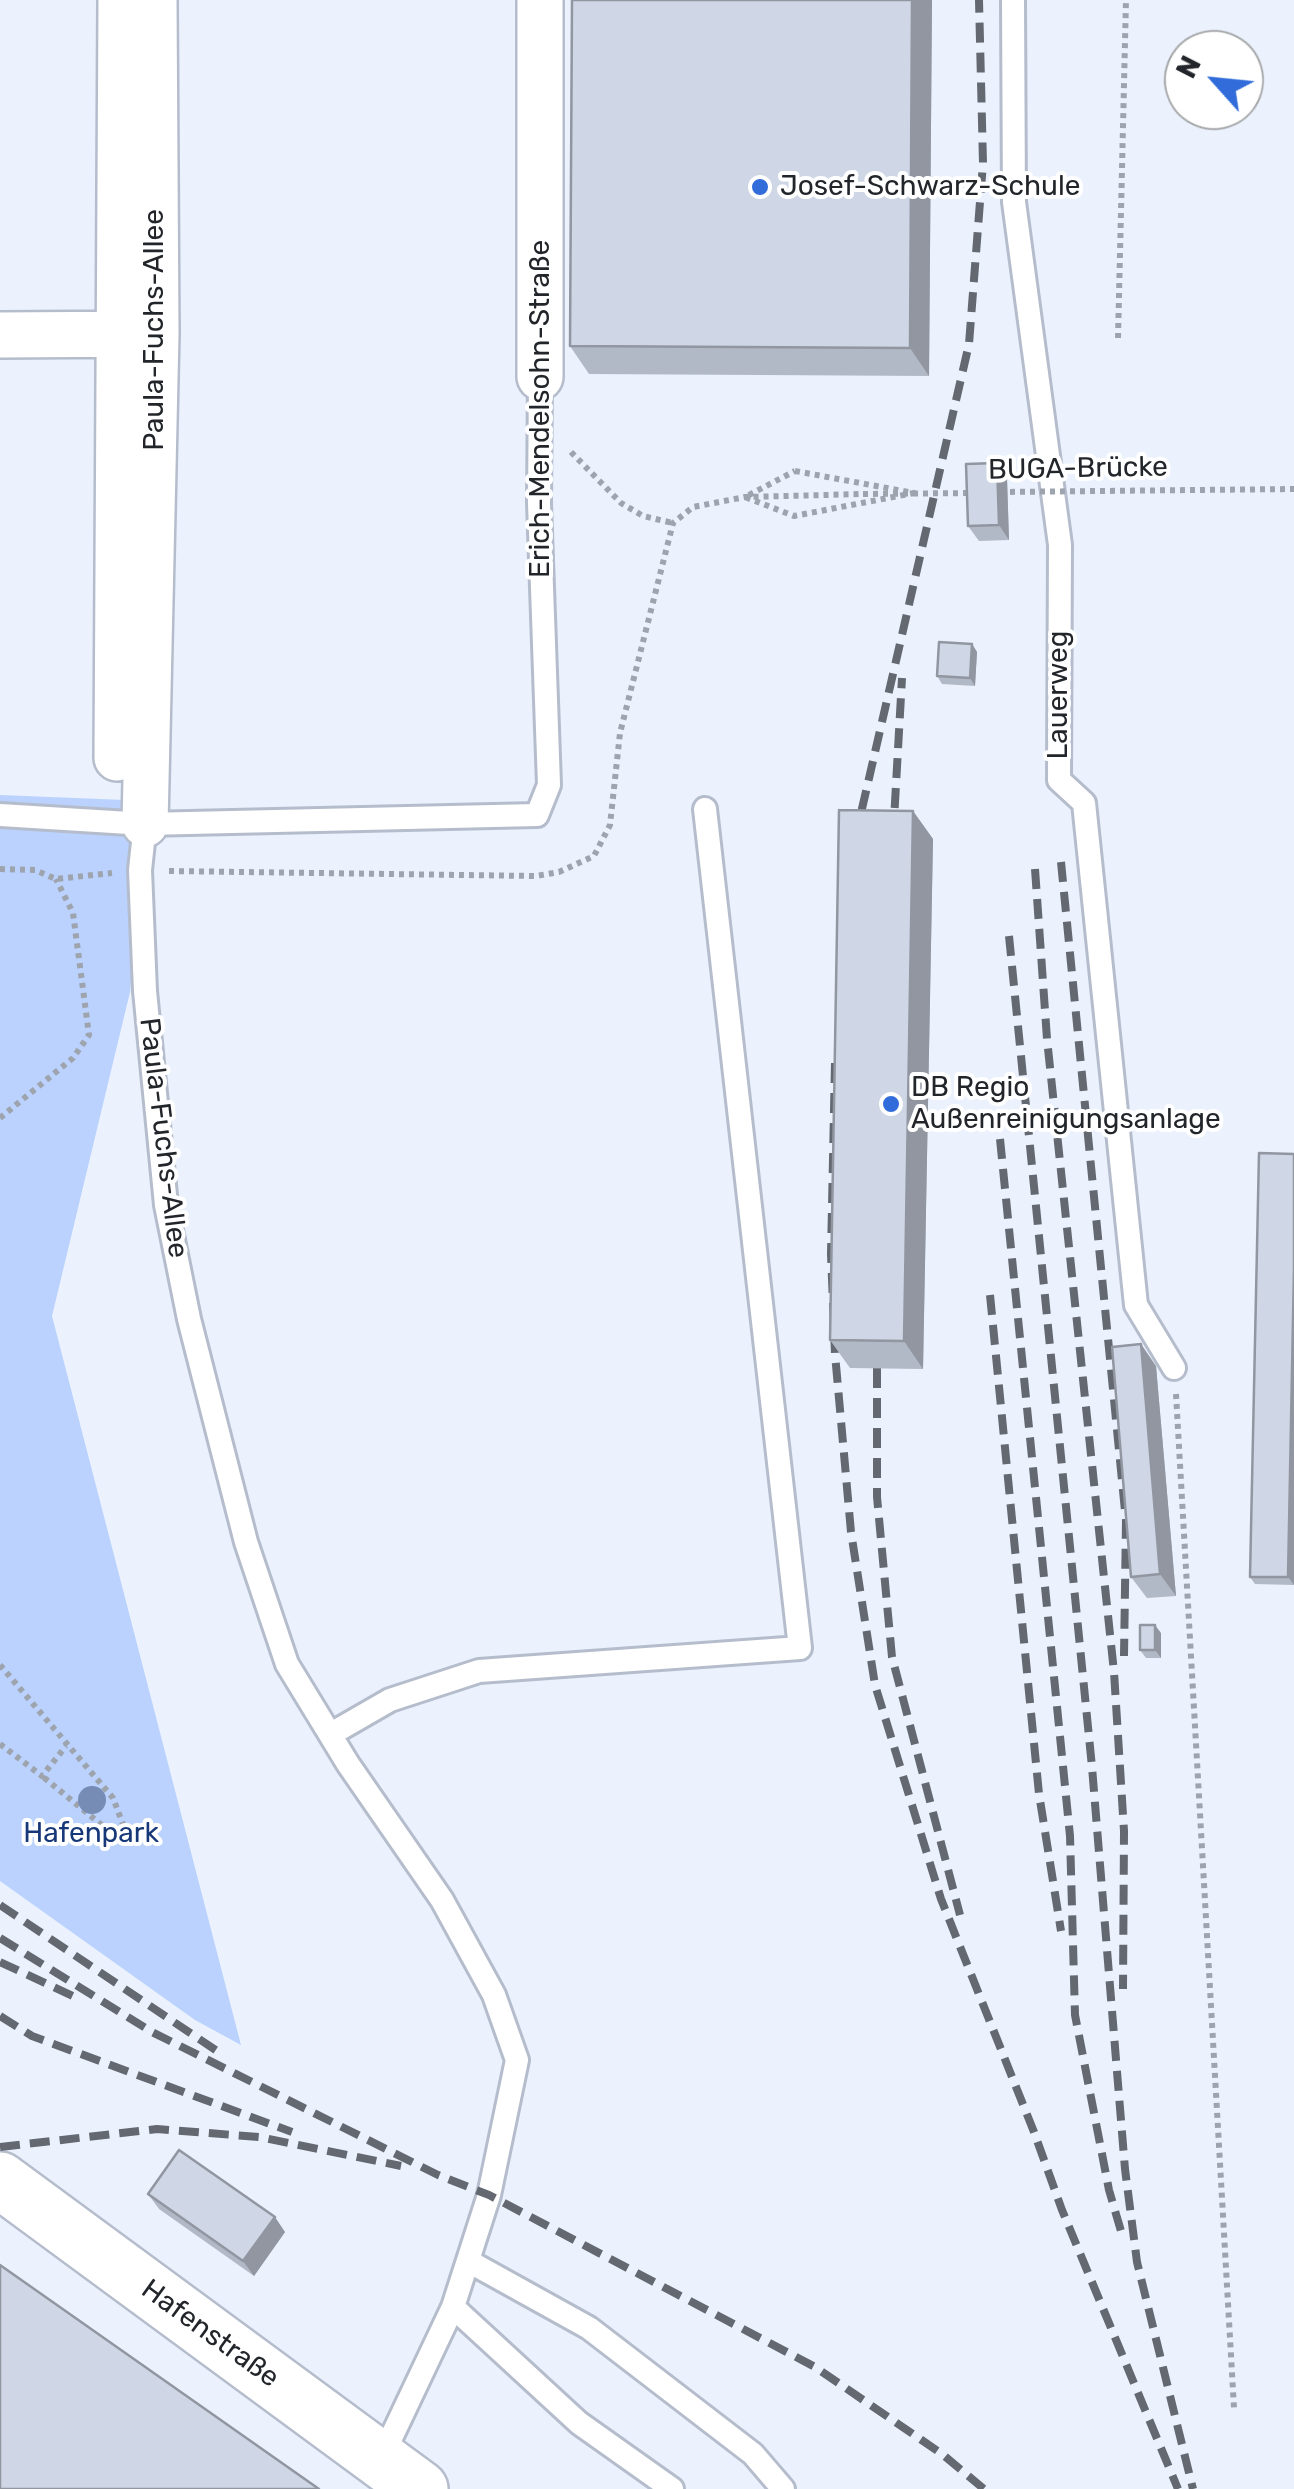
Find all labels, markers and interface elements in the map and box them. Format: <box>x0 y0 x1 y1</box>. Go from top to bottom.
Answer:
north arrow <box>1164 30 1264 130</box>
text: N <box>1169 51 1208 84</box>
place label: Josef-Schwarz-Schule <box>780 170 1080 204</box>
marker: Josef-Schwarz-Schule <box>749 176 771 198</box>
street label: Paula-Fuchs-Allee <box>138 209 172 451</box>
street label: Erich-Mendelsohn-Straße <box>524 240 558 578</box>
street label: BUGA-Brücke <box>988 451 1168 487</box>
street label: Lauerweg <box>1042 631 1076 759</box>
street label: Paula-Fuchs-Allee <box>132 1016 194 1260</box>
place label: DB Regio Außenreinigungsanlage <box>911 1071 1221 1137</box>
marker: DB Regio Außenreinigungsanlage <box>880 1093 902 1115</box>
park label: Hafenpark <box>23 1817 159 1851</box>
street label: Hafenstraße <box>135 2273 285 2395</box>

